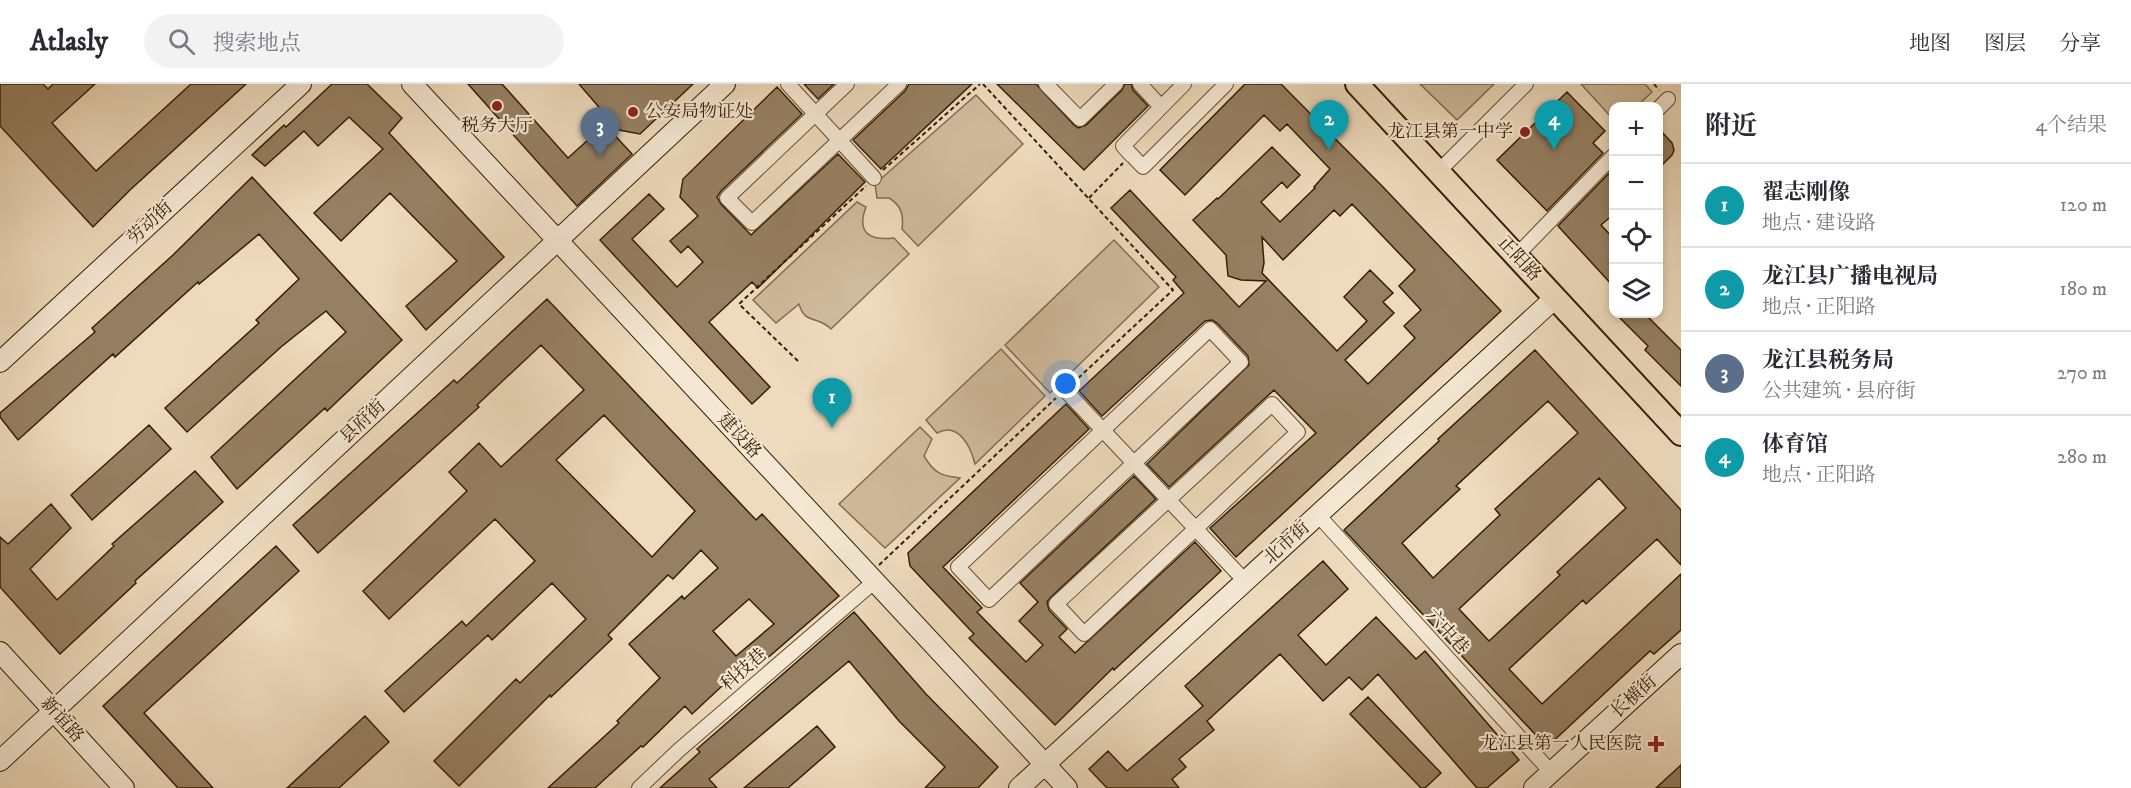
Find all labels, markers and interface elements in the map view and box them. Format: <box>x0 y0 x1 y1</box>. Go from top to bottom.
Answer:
search box <box>144 14 564 68</box>
text: Atlasly <box>30 24 108 59</box>
icon: search <box>165 25 198 58</box>
text: 搜索地点 <box>213 30 301 57</box>
text: 地图 <box>1909 31 1951 57</box>
text: 图层 <box>1984 31 2026 57</box>
text: 分享 <box>2059 31 2101 57</box>
marker: 税务大厅 <box>490 99 504 113</box>
pin: 2 <box>1310 100 1348 150</box>
pin: 4 <box>1534 100 1574 150</box>
place label: 公安局物证处 <box>645 101 753 123</box>
map controls <box>1609 102 1663 318</box>
button: + <box>1609 102 1663 156</box>
marker: 公安局物证处 <box>626 105 640 119</box>
pin: 3 <box>580 107 620 157</box>
text: 附近 <box>1705 110 1757 143</box>
text: 4个结果 <box>2035 113 2107 138</box>
place label: 税务大厅 <box>461 115 533 137</box>
place label: 龙江县第一中学 <box>1387 121 1513 143</box>
marker: 龙江县第一中学 <box>1518 125 1532 139</box>
button: − <box>1609 156 1663 210</box>
text: 翟志刚像 <box>1762 179 1850 206</box>
text: 1 <box>1721 193 1728 218</box>
text: 120 m <box>2060 193 2107 218</box>
street label: 劳动街 <box>123 197 177 249</box>
button: locate <box>1609 210 1663 264</box>
text: 地点 · 建设路 <box>1762 211 1875 236</box>
street label: 正阳路 <box>1493 232 1545 286</box>
text: 龙江县广播电视局 <box>1762 263 1938 290</box>
button: layers <box>1609 264 1663 318</box>
text: 2 <box>1720 277 1729 302</box>
text: 180 m <box>2060 277 2107 302</box>
text: 地点 · 正阳路 <box>1762 295 1875 320</box>
text: 龙江县税务局 <box>1762 347 1894 374</box>
text: 3 <box>1721 361 1728 386</box>
text: 270 m <box>2057 361 2107 386</box>
your location <box>1051 369 1080 398</box>
pin: 1 <box>812 378 852 428</box>
text: 公共建筑 · 县府街 <box>1762 379 1915 404</box>
street label: 县府街 <box>336 396 390 448</box>
street label: 建设路 <box>713 409 765 463</box>
text: 体育馆 <box>1762 431 1828 458</box>
text: 4 <box>1719 445 1730 470</box>
text: 280 m <box>2057 445 2107 470</box>
text: 地点 · 正阳路 <box>1762 463 1875 488</box>
street label: 北市街 <box>1260 517 1314 569</box>
street label: 六中巷 <box>1421 605 1473 659</box>
street label: 科技巷 <box>716 644 772 696</box>
street label: 长横街 <box>1607 671 1661 723</box>
street label: 新谊路 <box>36 693 88 747</box>
place label: 龙江县第一人民医院 <box>1480 733 1642 755</box>
marker: 龙江县第一人民医院 <box>1647 735 1665 753</box>

